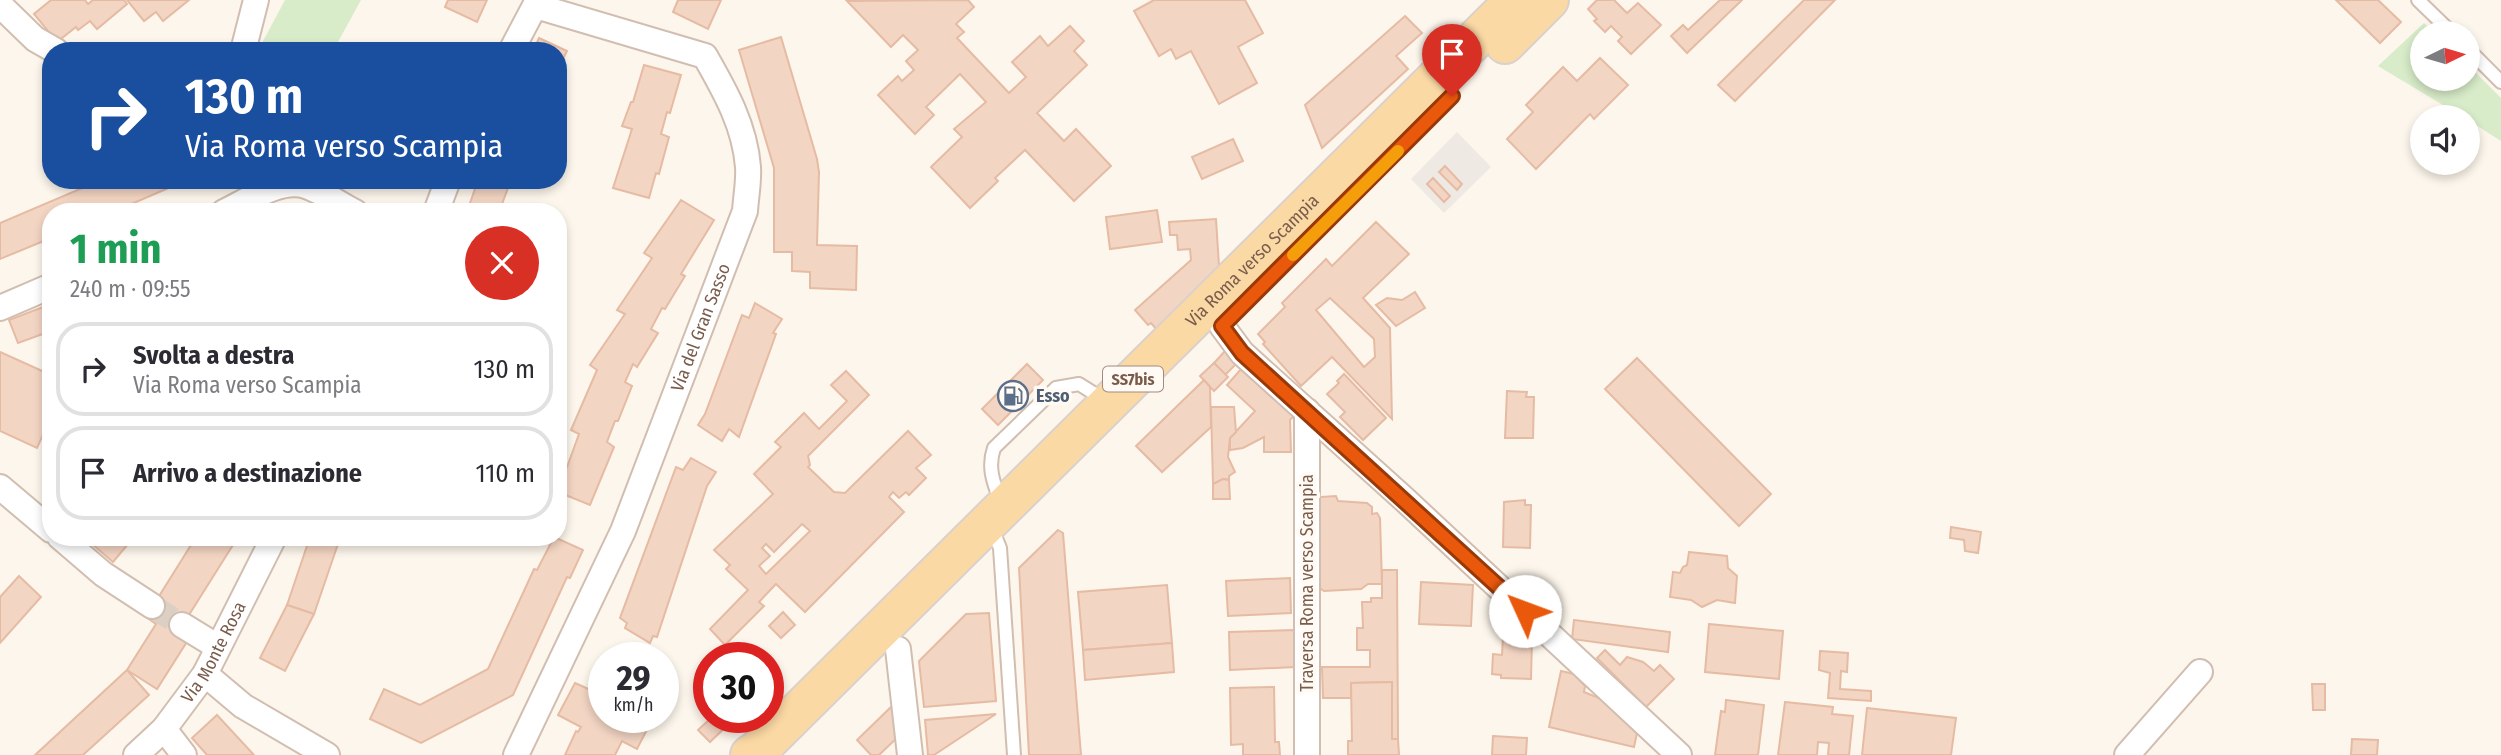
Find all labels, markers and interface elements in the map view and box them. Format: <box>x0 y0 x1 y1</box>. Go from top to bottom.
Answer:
north arrow <box>2410 21 2480 91</box>
map controls <box>2410 21 2480 175</box>
pin <box>1422 24 1482 96</box>
icon: arrive <box>1433 35 1471 73</box>
text: 130 m <box>185 67 303 126</box>
icon: right <box>70 70 161 161</box>
button: sound <box>2410 105 2480 175</box>
text: Via Roma verso Scampia <box>185 127 503 165</box>
street label: Via Roma verso Scampia <box>1181 190 1324 331</box>
text: 1 min <box>70 224 161 274</box>
button: close <box>465 226 539 300</box>
street label: Via del Gran Sasso <box>666 260 735 395</box>
text: 240 m · 09:55 <box>70 275 191 303</box>
text: Svolta a destra <box>133 340 294 371</box>
icon: right <box>74 350 112 388</box>
text: 130 m <box>473 354 535 385</box>
road number: SS7bis <box>1103 366 1163 392</box>
text: Via Roma verso Scampia <box>133 371 362 399</box>
fuel station icon: Esso <box>996 379 1030 413</box>
place label: Esso <box>1036 385 1070 407</box>
icon: arrive <box>74 454 112 492</box>
text: Arrivo a destinazione <box>133 458 362 489</box>
text: 110 m <box>475 458 535 489</box>
street label: Traversa Roma verso Scampia <box>1296 474 1318 692</box>
position arrow <box>1488 574 1562 648</box>
street label: Via Monte Rosa <box>176 598 251 707</box>
speed limit sign: 30 <box>693 642 784 733</box>
text: 29 <box>616 657 651 699</box>
text: km/h <box>613 694 654 716</box>

